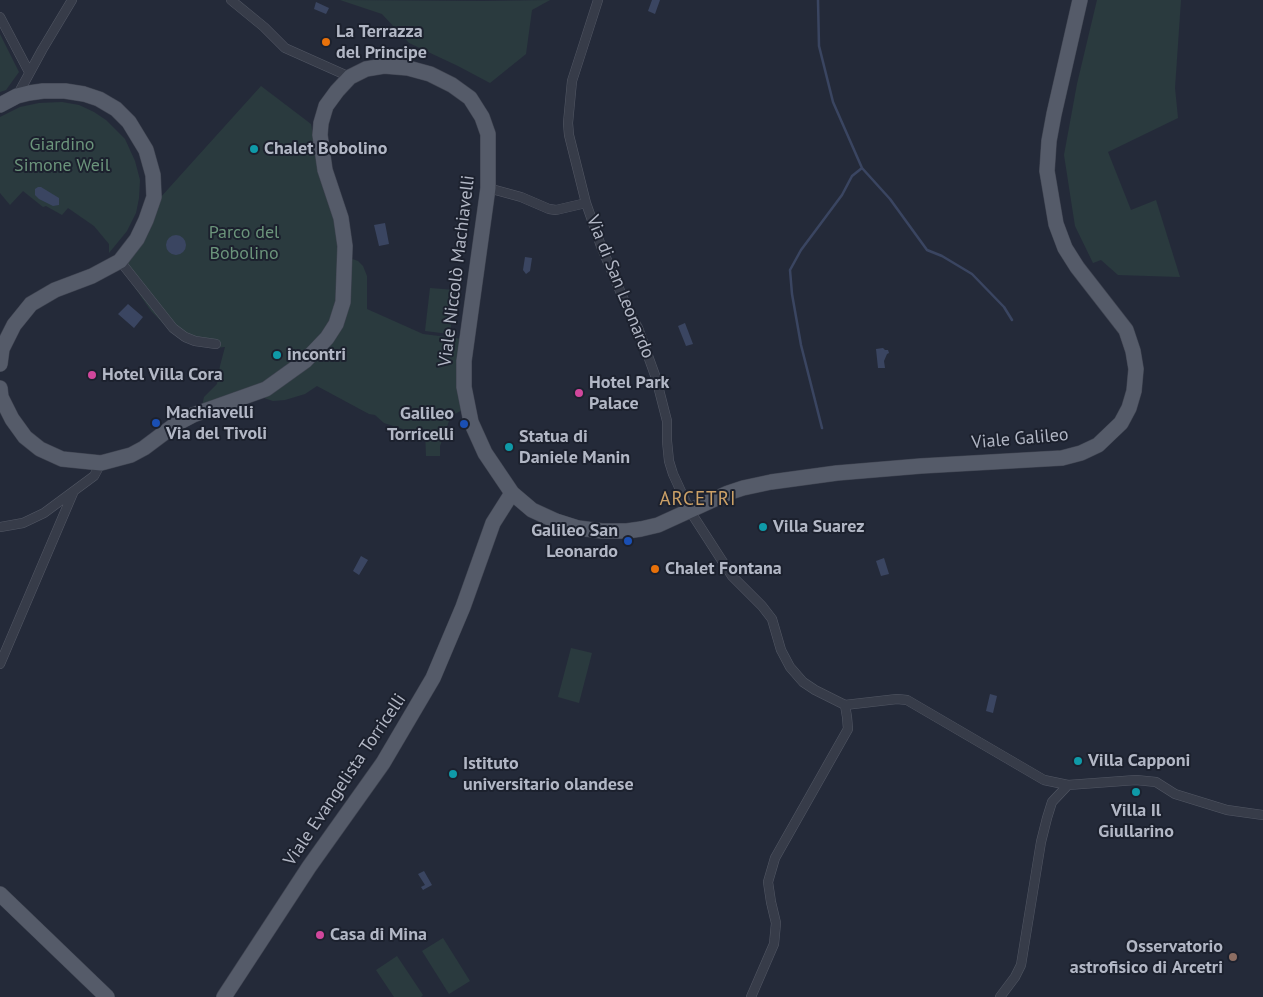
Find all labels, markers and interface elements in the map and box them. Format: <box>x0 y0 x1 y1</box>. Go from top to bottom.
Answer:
place label: La Terrazza del Principe <box>336 21 427 64</box>
marker: La Terrazza del Principe <box>320 36 332 48</box>
park label: Giardino Simone Weil <box>14 134 110 176</box>
place label: Chalet Bobolino <box>264 138 387 160</box>
marker: Chalet Bobolino <box>248 143 260 155</box>
street label: Viale Niccolò Machiavelli <box>435 174 479 368</box>
street label: Via di San Leonardo <box>581 212 659 362</box>
park label: Parco del Bobolino <box>209 222 279 264</box>
place label: incontri <box>287 344 346 366</box>
marker: incontri <box>271 349 283 361</box>
place label: Hotel Villa Cora <box>102 364 223 386</box>
marker: Hotel Villa Cora <box>86 369 98 381</box>
place label: Hotel Park Palace <box>589 372 669 414</box>
marker: Hotel Park Palace <box>573 387 585 399</box>
place label: Machiavelli Via del Tivoli <box>166 402 267 444</box>
place label: Galileo Torricelli <box>387 403 454 446</box>
marker: Machiavelli Via del Tivoli <box>150 417 162 429</box>
marker: Galileo Torricelli <box>458 418 470 430</box>
street label: Viale Galileo <box>971 424 1069 454</box>
place label: Statua di Daniele Manin <box>519 426 630 468</box>
marker: Statua di Daniele Manin <box>503 441 515 453</box>
district label: ARCETRI <box>659 489 737 511</box>
place label: Villa Suarez <box>773 516 865 538</box>
place label: Galileo San Leonardo <box>531 520 618 562</box>
marker: Villa Suarez <box>757 521 769 533</box>
marker: Galileo San Leonardo <box>622 535 634 547</box>
place label: Chalet Fontana <box>665 558 782 580</box>
marker: Chalet Fontana <box>649 563 661 575</box>
street label: Viale Evangelista Torricelli <box>279 690 411 870</box>
place label: Villa Capponi <box>1088 750 1190 772</box>
place label: Istituto universitario olandese <box>463 753 634 796</box>
marker: Villa Capponi <box>1072 755 1084 767</box>
marker: Istituto universitario olandese <box>447 768 459 780</box>
marker: Villa Il Giullarino <box>1130 786 1142 798</box>
place label: Villa Il Giullarino <box>1098 800 1174 842</box>
place label: Casa di Mina <box>330 924 427 946</box>
marker: Casa di Mina <box>314 929 326 941</box>
place label: Osservatorio astrofisico di Arcetri <box>1070 936 1223 979</box>
marker: Osservatorio astrofisico di Arcetri <box>1227 951 1239 963</box>

